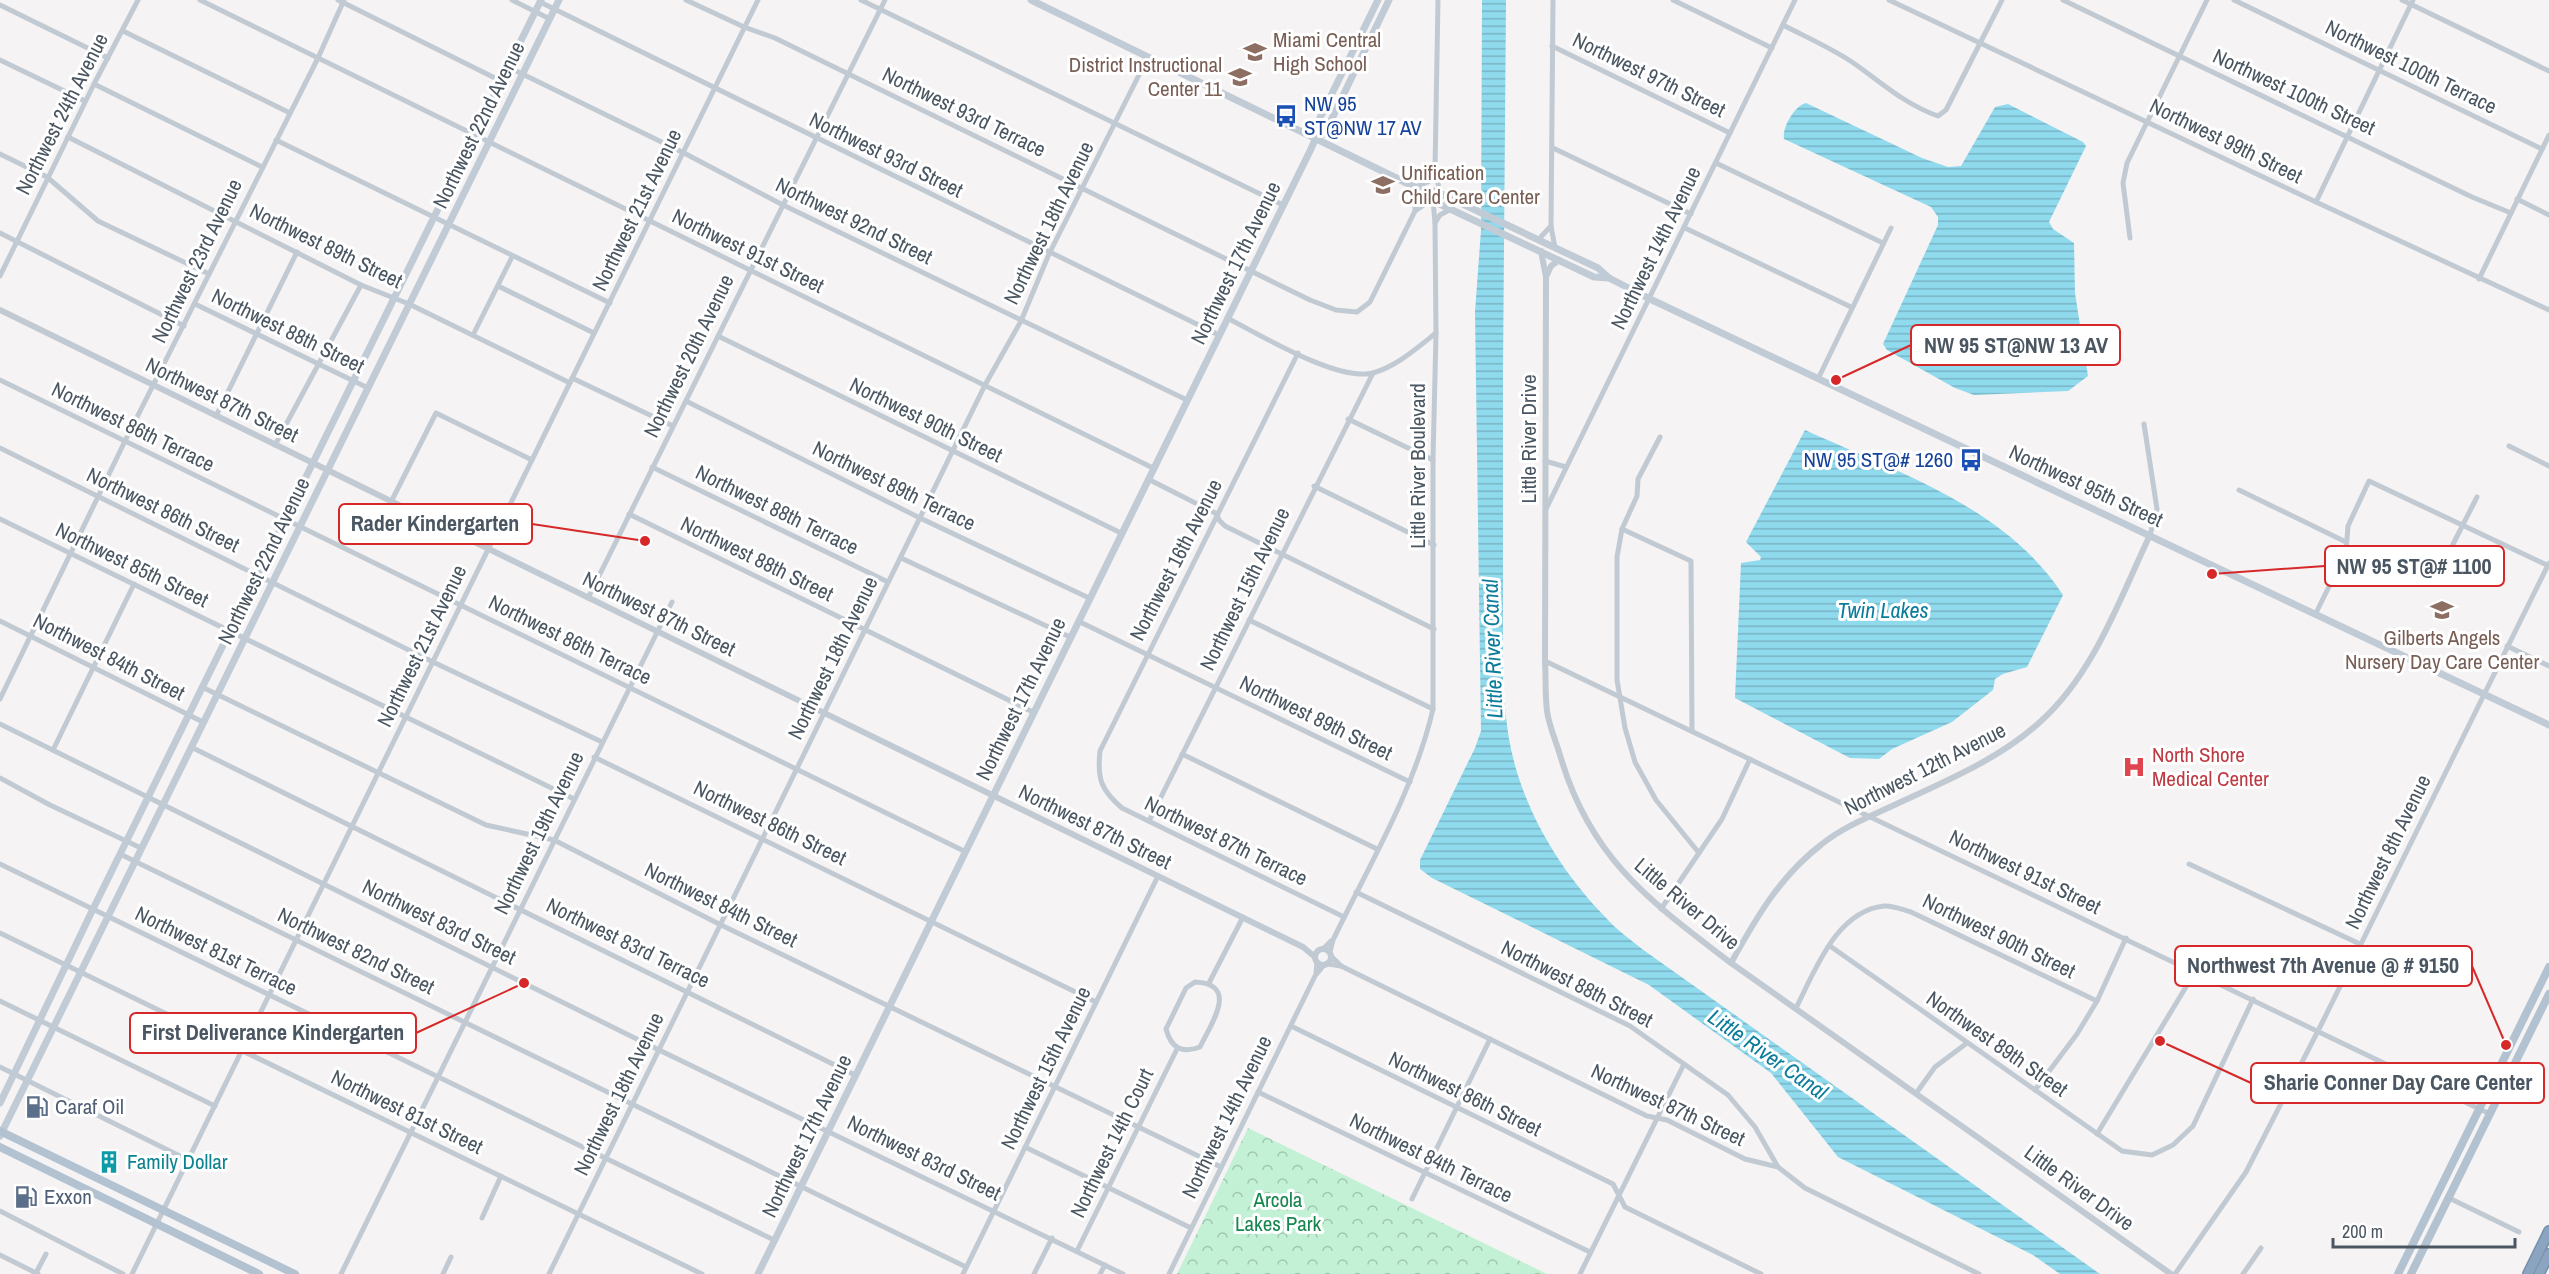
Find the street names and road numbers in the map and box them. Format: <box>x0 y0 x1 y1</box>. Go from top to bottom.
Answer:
street label: Northwest 100th Terrace <box>2321 12 2502 121</box>
street label: Northwest 97th Street <box>1568 25 1731 124</box>
street label: Northwest 24th Avenue <box>8 28 115 200</box>
street label: Northwest 22nd Avenue <box>426 36 532 213</box>
street label: Northwest 100th Street <box>2208 41 2380 142</box>
street label: Northwest 93rd Terrace <box>878 59 1051 164</box>
street label: Northwest 99th Street <box>2145 91 2308 190</box>
street label: Northwest 93rd Street <box>805 105 968 204</box>
street label: Northwest 21st Avenue <box>585 124 688 296</box>
street label: Northwest 18th Avenue <box>997 137 1101 309</box>
street label: Northwest 14th Avenue <box>1604 162 1708 334</box>
street label: Northwest 92nd Street <box>771 170 938 271</box>
street label: Northwest 23rd Avenue <box>144 174 249 347</box>
street label: Northwest 17th Avenue <box>1184 177 1288 349</box>
street label: Northwest 89th Street <box>245 196 408 295</box>
street label: Northwest 91st Street <box>667 201 829 300</box>
street label: Northwest 20th Avenue <box>637 270 741 442</box>
street label: Northwest 88th Street <box>207 281 370 380</box>
street label: Northwest 87th Street <box>141 350 304 449</box>
street label: Northwest 90th Street <box>845 370 1008 469</box>
street label: Little River Drive <box>1514 374 1543 504</box>
street label: Northwest 86th Terrace <box>47 375 219 479</box>
street label: Little River Boulevard <box>1403 383 1432 549</box>
street label: Northwest 89th Terrace <box>808 434 980 538</box>
street label: Northwest 95th Street <box>2005 437 2168 534</box>
street label: Northwest 88th Terrace <box>691 458 863 562</box>
street label: Northwest 86th Street <box>82 460 245 559</box>
street label: Northwest 22nd Avenue <box>211 472 317 649</box>
street label: Northwest 16th Avenue <box>1122 474 1229 646</box>
street label: Northwest 15th Avenue <box>1193 503 1297 675</box>
street label: Northwest 88th Street <box>676 509 839 608</box>
street label: Northwest 85th Street <box>51 515 214 614</box>
street label: Northwest 21st Avenue <box>370 560 473 732</box>
street label: Northwest 87th Street <box>578 564 741 663</box>
street label: Northwest 18th Avenue <box>781 572 885 744</box>
street label: Northwest 86th Terrace <box>484 588 656 692</box>
street label: Northwest 84th Street <box>28 606 190 707</box>
street label: Northwest 17th Avenue <box>969 613 1073 785</box>
street label: Northwest 89th Street <box>1235 668 1398 767</box>
street label: Northwest 12th Avenue <box>1839 715 2011 822</box>
street label: Northwest 19th Avenue <box>487 747 591 919</box>
street label: Northwest 8th Avenue <box>2338 770 2437 934</box>
street label: Northwest 86th Street <box>689 773 852 872</box>
street label: Northwest 87th Street <box>1014 777 1177 876</box>
street label: Northwest 87th Terrace <box>1140 789 1312 893</box>
street label: Northwest 91st Street <box>1944 822 2106 921</box>
street label: Little River Drive <box>1629 851 1746 956</box>
street label: Northwest 84th Street <box>640 855 803 954</box>
street label: Northwest 83rd Street <box>358 872 521 971</box>
street label: Northwest 90th Street <box>1918 886 2081 985</box>
street label: Northwest 83rd Terrace <box>542 890 715 995</box>
street label: Northwest 81st Terrace <box>130 899 302 1002</box>
street label: Northwest 82nd Street <box>273 900 440 1001</box>
street label: Northwest 88th Street <box>1496 933 1658 1034</box>
street label: Northwest 15th Avenue <box>994 982 1098 1154</box>
street label: Northwest 89th Street <box>1921 984 2074 1103</box>
street label: Northwest 18th Avenue <box>567 1008 671 1180</box>
street label: Northwest 14th Avenue <box>1175 1031 1279 1203</box>
street label: Northwest 86th Street <box>1384 1044 1547 1143</box>
street label: Northwest 17th Avenue <box>755 1050 859 1222</box>
street label: Northwest 87th Street <box>1587 1056 1750 1153</box>
street label: Northwest 81st Street <box>326 1062 488 1161</box>
street label: Northwest 14th Court <box>1063 1063 1160 1222</box>
street label: Northwest 84th Terrace <box>1345 1106 1517 1210</box>
street label: Northwest 83rd Street <box>843 1108 1006 1207</box>
street label: Little River Drive <box>2019 1138 2140 1237</box>

